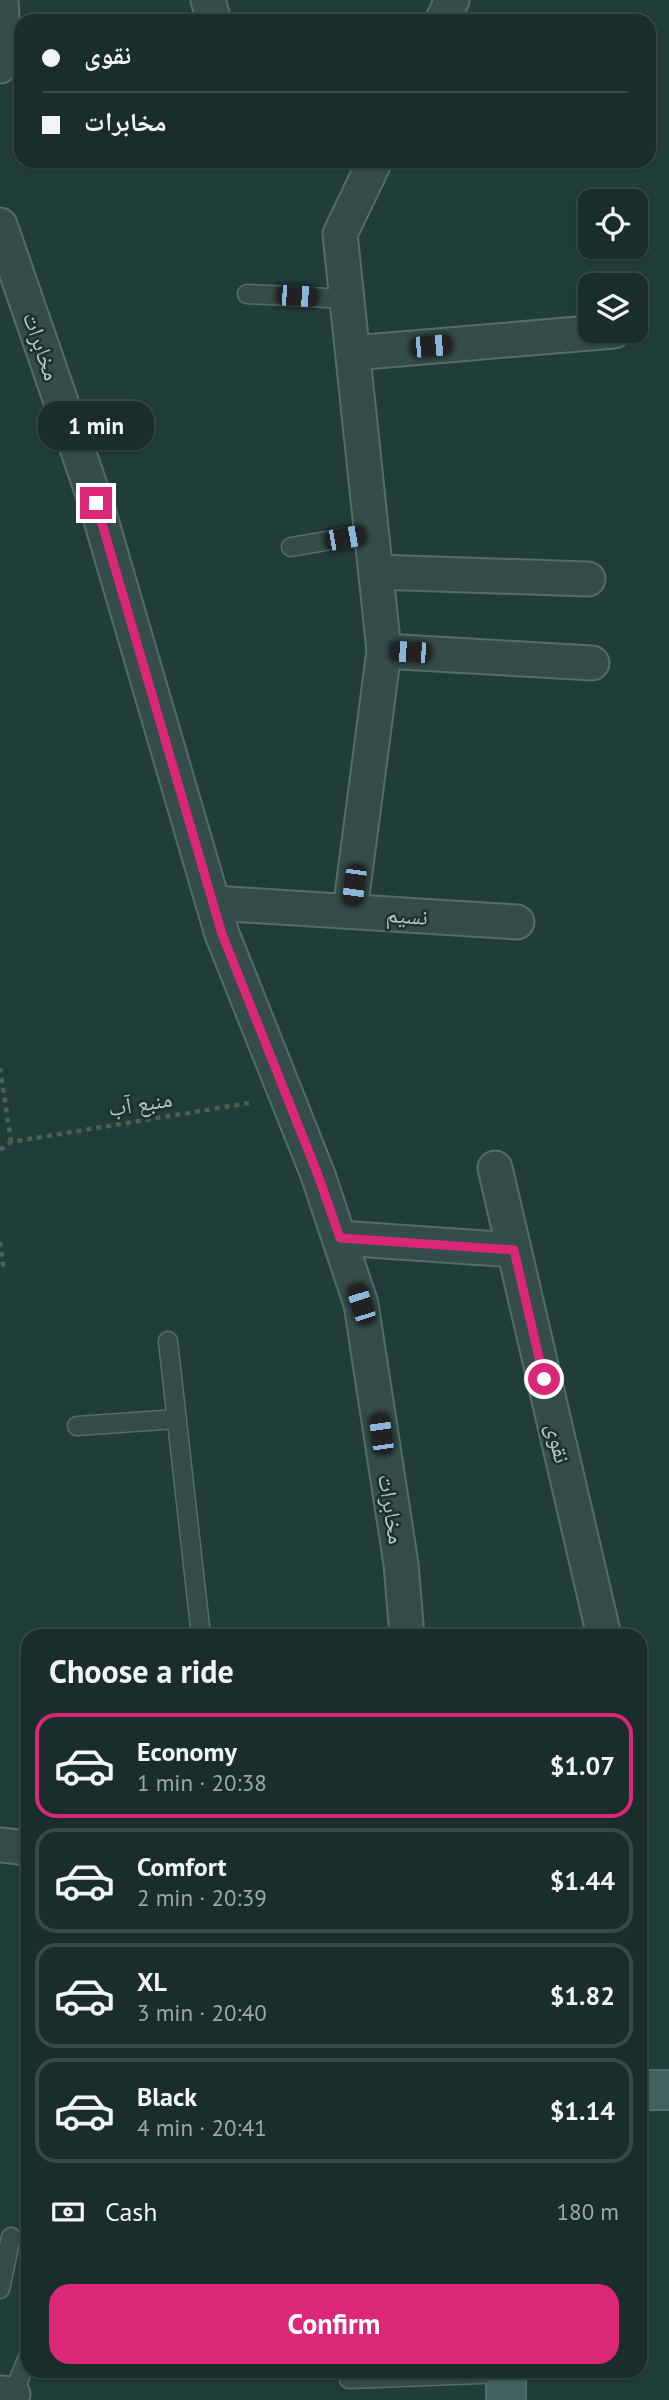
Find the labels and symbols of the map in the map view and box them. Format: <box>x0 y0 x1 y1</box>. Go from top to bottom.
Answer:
car <box>276 284 319 308</box>
street label: مخابرات <box>17 308 67 384</box>
car <box>410 334 453 358</box>
callout: 1 min <box>38 402 154 450</box>
route end <box>80 487 112 519</box>
car <box>323 524 368 552</box>
car <box>389 640 432 664</box>
car <box>341 863 368 907</box>
street label: نسیم <box>385 899 429 933</box>
street label: منبع آب <box>106 1084 174 1123</box>
car <box>345 1281 378 1327</box>
route start <box>528 1363 560 1395</box>
car <box>368 1412 395 1456</box>
street label: نقوی <box>540 1420 578 1466</box>
street label: مخابرات <box>372 1472 412 1546</box>

